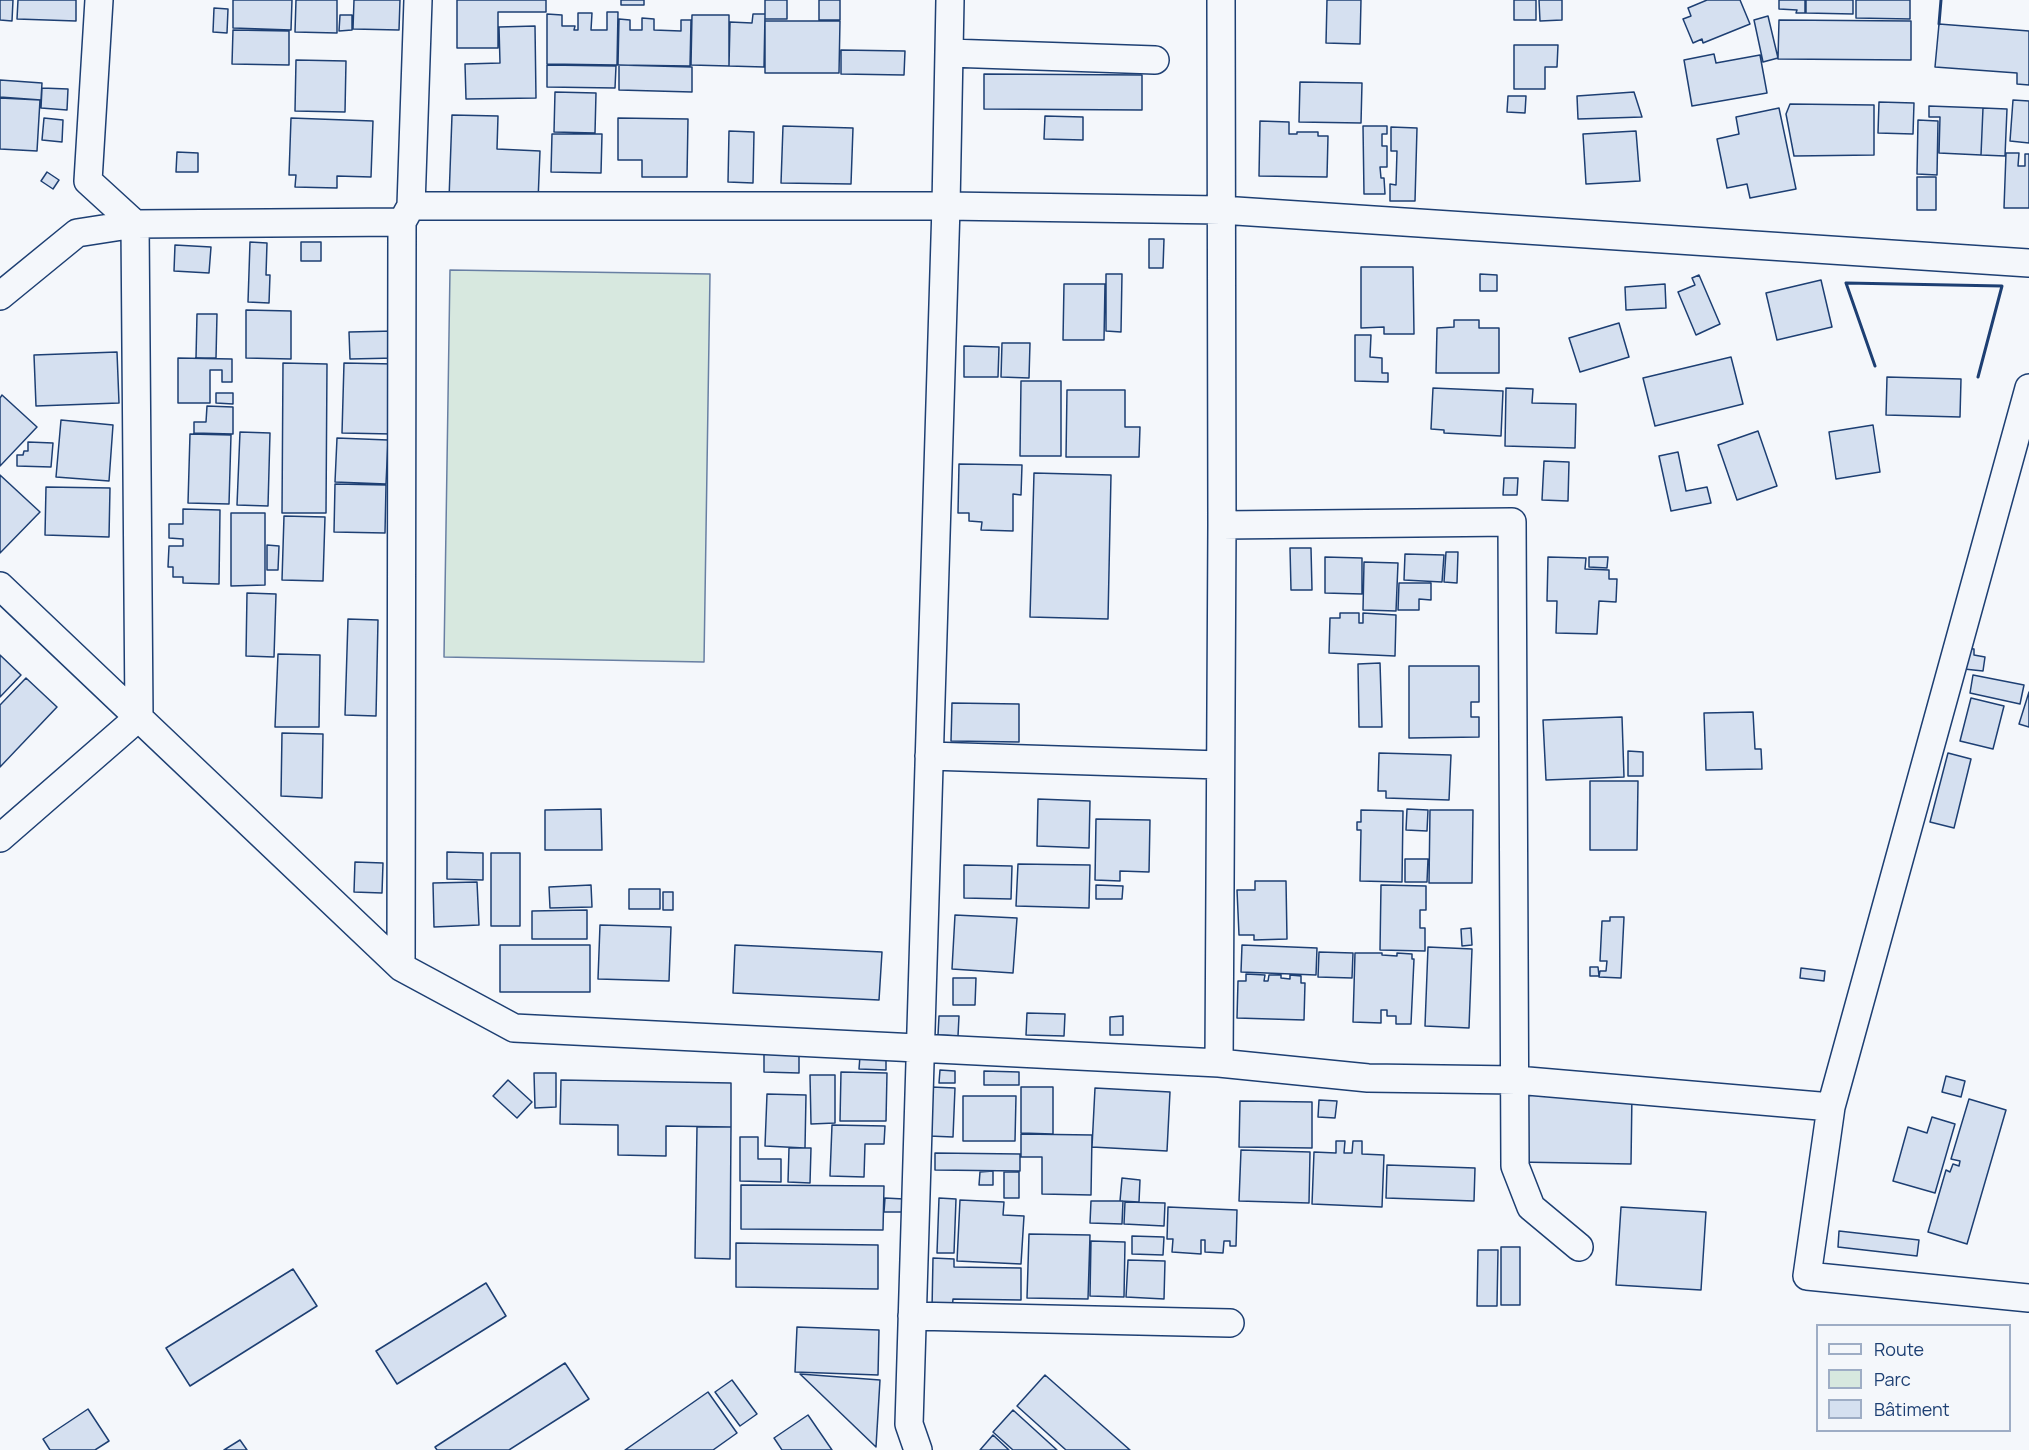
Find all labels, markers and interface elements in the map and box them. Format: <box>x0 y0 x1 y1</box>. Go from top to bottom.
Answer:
legend <box>1816 1324 2011 1432</box>
text: Route <box>1874 1337 1924 1361</box>
text: Parc <box>1874 1367 1911 1391</box>
text: Bâtiment <box>1874 1397 1950 1421</box>

